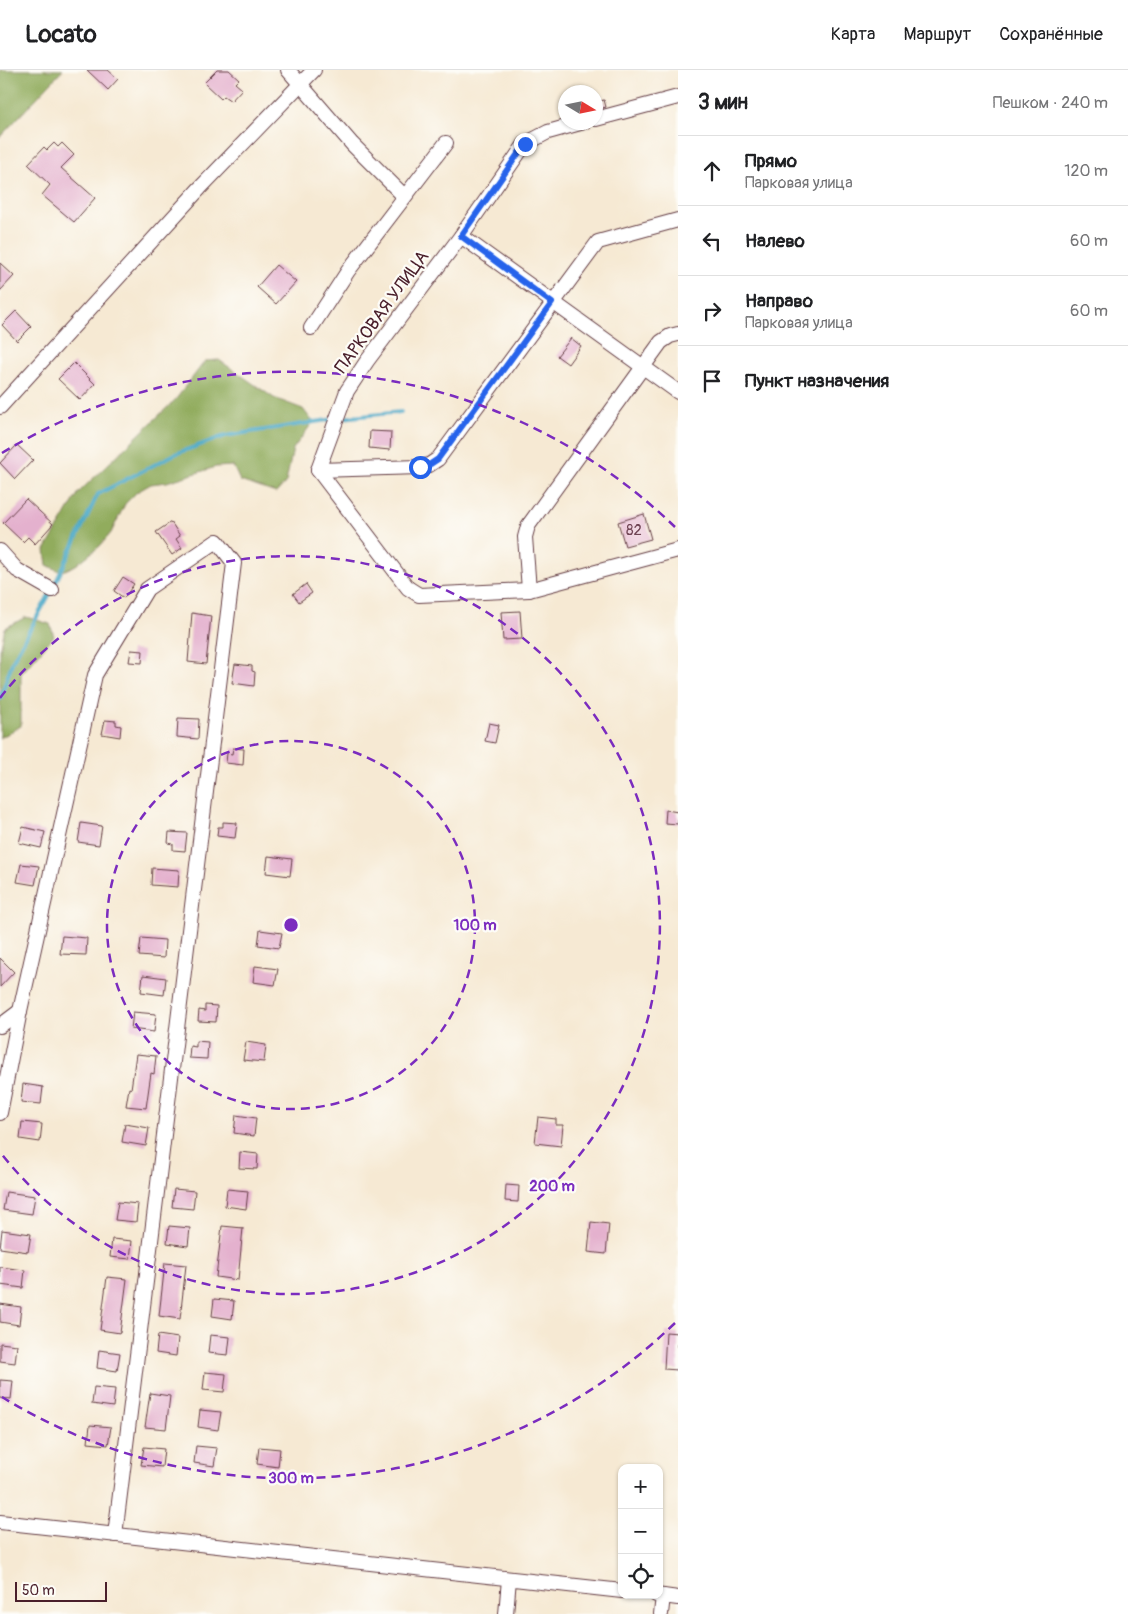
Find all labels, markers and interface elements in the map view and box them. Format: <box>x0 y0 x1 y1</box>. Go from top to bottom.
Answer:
text: Locato <box>25 20 97 49</box>
text: Карта <box>831 23 875 46</box>
text: Маршрут <box>903 23 971 46</box>
text: Сохранённые <box>999 23 1103 46</box>
north arrow <box>558 85 603 130</box>
text: 3 мин <box>698 89 748 116</box>
text: Пешком · 240 m <box>993 93 1108 113</box>
route end <box>514 133 537 156</box>
text: Прямо <box>745 149 797 173</box>
icon: ahead <box>698 157 726 185</box>
text: 120 m <box>1064 161 1108 181</box>
text: Парковая улица <box>745 173 853 193</box>
icon: left <box>698 227 726 255</box>
text: Налево <box>745 229 805 253</box>
text: 60 m <box>1070 231 1108 251</box>
street label: ПАРКОВАЯ УЛИЦА <box>330 246 434 378</box>
text: Направо <box>745 289 813 313</box>
icon: right <box>698 297 726 325</box>
text: 60 m <box>1070 301 1108 321</box>
text: Парковая улица <box>745 313 853 333</box>
icon: arrive <box>698 367 726 395</box>
text: Пункт назначения <box>745 369 889 393</box>
route start <box>409 456 432 479</box>
house number: 82 <box>626 521 642 540</box>
centre of rings <box>282 916 300 934</box>
text: 100 m <box>454 916 496 935</box>
text: 200 m <box>529 1177 575 1196</box>
map controls <box>618 1464 663 1599</box>
button: + <box>618 1464 663 1509</box>
text: 300 m <box>268 1469 314 1488</box>
button: − <box>618 1509 663 1554</box>
button: locate <box>618 1554 663 1599</box>
scale bar <box>15 1579 108 1602</box>
text: 50 m <box>22 1582 55 1599</box>

